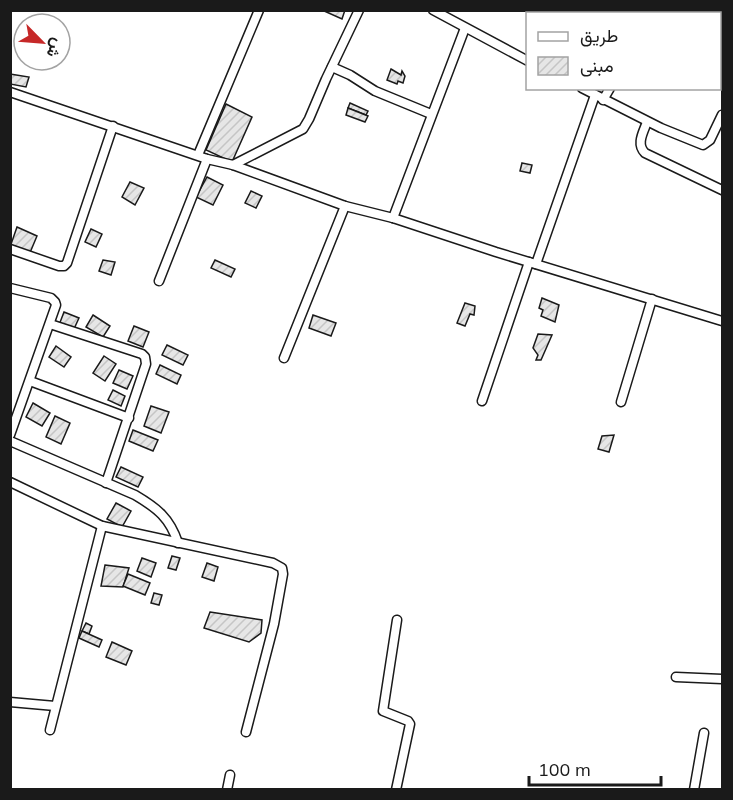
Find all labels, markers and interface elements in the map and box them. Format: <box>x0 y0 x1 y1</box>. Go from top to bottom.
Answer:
north arrow <box>12 12 72 72</box>
legend <box>526 12 721 90</box>
text: طريق <box>580 24 618 47</box>
text: ش <box>42 35 69 61</box>
text: مبنى <box>580 54 614 77</box>
scale bar <box>529 749 661 787</box>
text: 100 m <box>538 758 591 781</box>

